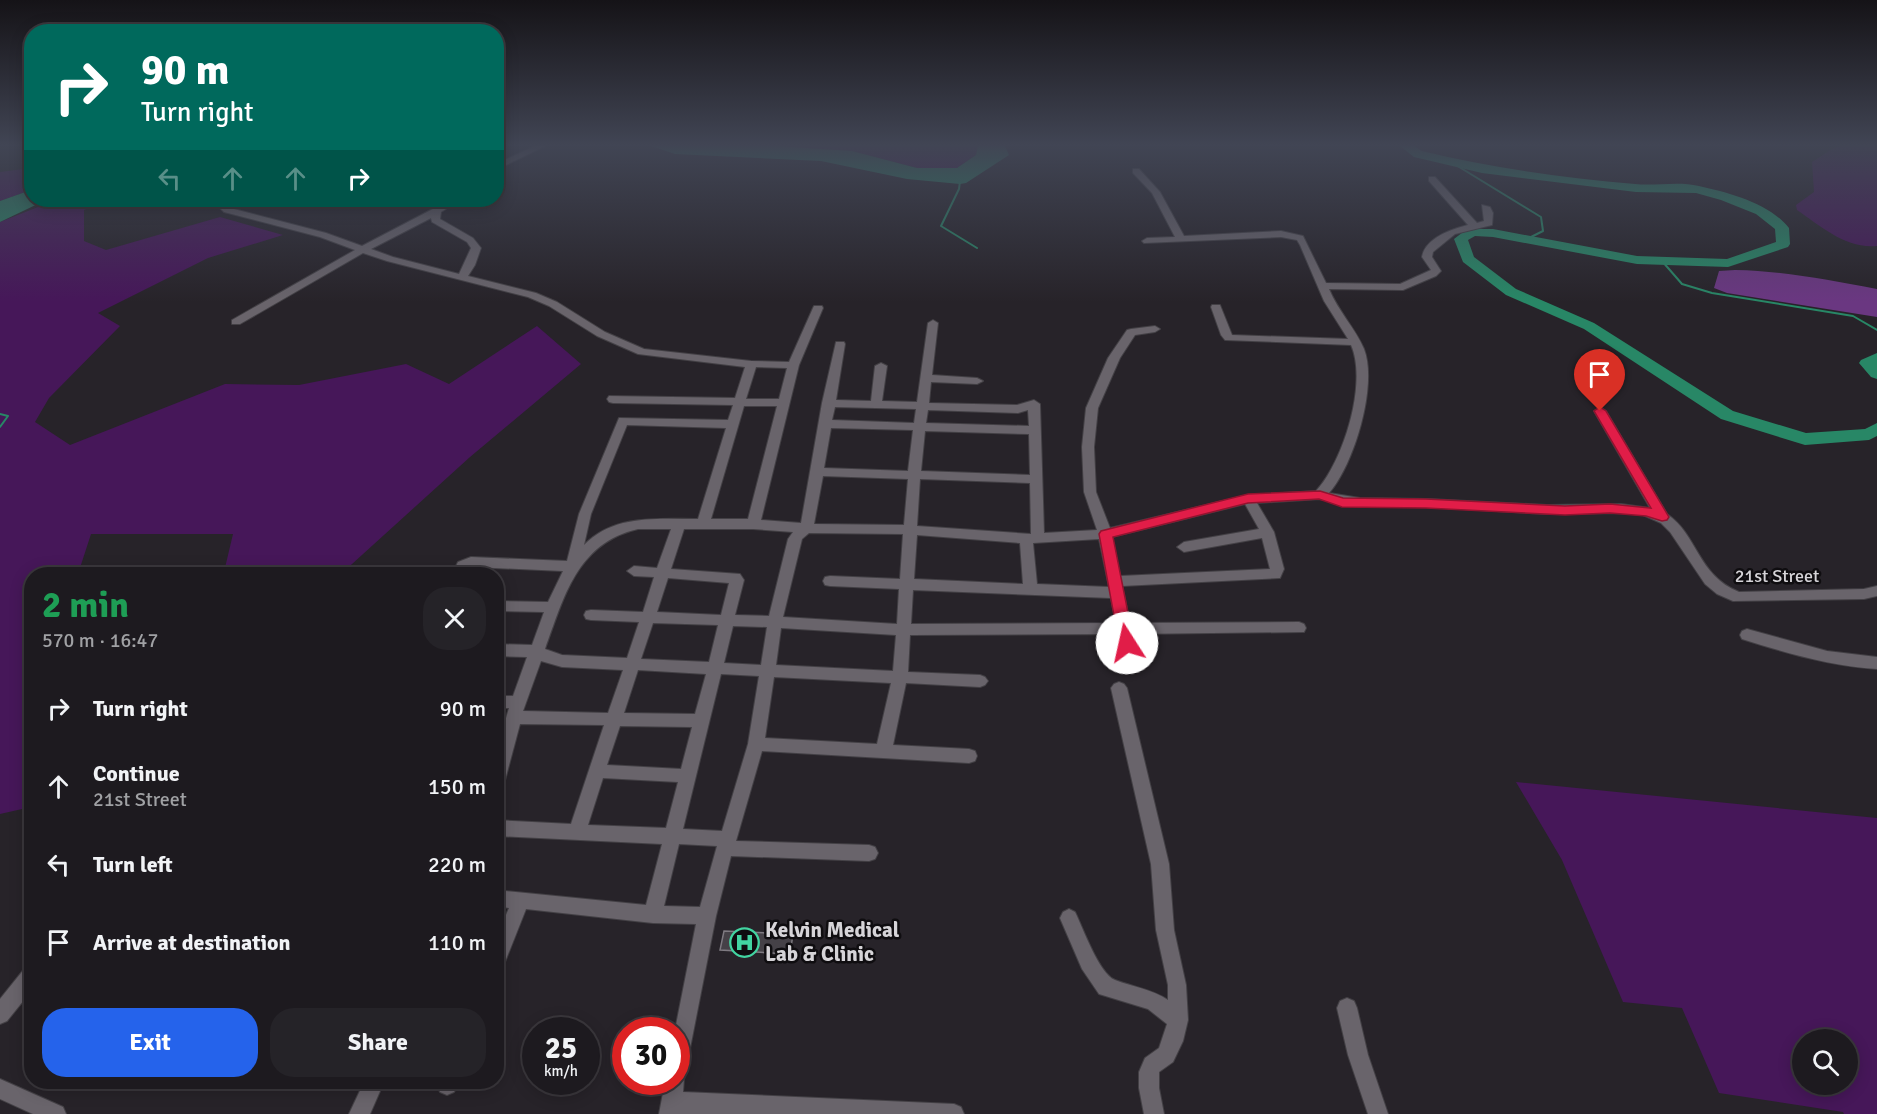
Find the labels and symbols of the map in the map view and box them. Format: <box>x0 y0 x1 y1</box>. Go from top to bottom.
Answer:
pin <box>1574 349 1625 411</box>
street label: 21st Street <box>1735 565 1819 587</box>
position arrow <box>1095 611 1159 675</box>
place label: Kelvin Medical Lab & Clinic <box>765 917 900 967</box>
hospital icon: Kelvin Medical Lab & Clinic <box>728 926 760 958</box>
speed limit sign: 30 <box>612 1017 690 1095</box>

